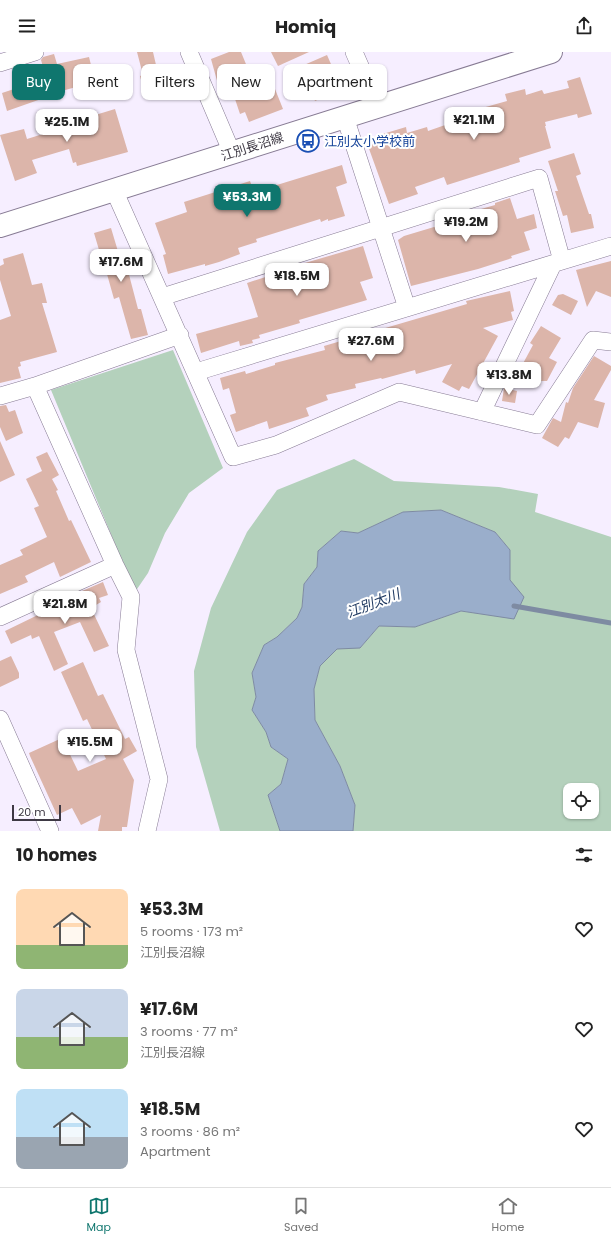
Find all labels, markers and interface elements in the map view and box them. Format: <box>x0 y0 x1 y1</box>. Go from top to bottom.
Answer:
text: Homiq <box>275 14 336 39</box>
icon: menu <box>16 15 38 37</box>
icon: share <box>573 15 595 37</box>
chip: Buy <box>12 64 65 100</box>
chip: Rent <box>73 64 133 100</box>
chip: Filters <box>141 64 209 100</box>
chip: New <box>217 64 275 100</box>
chip: Apartment <box>283 64 387 100</box>
pin: ¥21.1M <box>441 107 507 141</box>
pin: ¥25.1M <box>34 109 100 143</box>
text: ¥21.1M <box>453 110 495 129</box>
text: ¥25.1M <box>44 112 90 131</box>
street label: 江別長沼線 <box>218 127 286 166</box>
bus stop icon: 江別太小学校前 <box>295 128 321 154</box>
place label: 江別太小学校前 <box>324 132 415 151</box>
pin: ¥53.3M <box>214 184 280 218</box>
text: ¥53.3M <box>223 187 271 206</box>
pin: ¥19.2M <box>433 209 499 243</box>
text: ¥19.2M <box>444 212 488 231</box>
pin: ¥17.6M <box>88 249 154 283</box>
text: ¥17.6M <box>99 252 143 271</box>
pin: ¥18.5M <box>264 263 330 297</box>
text: ¥18.5M <box>274 266 320 285</box>
pin: ¥27.6M <box>338 328 404 362</box>
text: ¥27.6M <box>348 331 394 350</box>
pin: ¥13.8M <box>476 362 542 396</box>
text: ¥13.8M <box>486 365 532 384</box>
water label: 江別太川 <box>343 583 405 622</box>
pin: ¥21.8M <box>32 591 98 625</box>
text: ¥21.8M <box>42 594 88 613</box>
pin: ¥15.5M <box>57 729 123 763</box>
text: ¥15.5M <box>67 732 113 751</box>
map controls <box>563 783 599 819</box>
button: locate <box>563 783 599 819</box>
scale bar <box>12 803 61 822</box>
text: 20 m <box>18 804 46 820</box>
text: 10 homes <box>16 843 97 867</box>
icon: filters <box>573 844 595 866</box>
text: ¥53.3M <box>140 897 203 921</box>
icon: home <box>48 905 96 953</box>
icon: heart <box>573 918 595 940</box>
text: 5 rooms · 173 m² <box>140 922 243 941</box>
text: 江別長沼線 <box>140 943 205 962</box>
text: ¥17.6M <box>140 997 198 1021</box>
icon: home <box>48 1005 96 1053</box>
icon: heart <box>573 1018 595 1040</box>
text: 3 rooms · 77 m² <box>140 1022 238 1041</box>
text: 江別長沼線 <box>140 1043 205 1062</box>
text: ¥18.5M <box>140 1097 200 1121</box>
icon: home <box>48 1105 96 1153</box>
icon: heart <box>573 1118 595 1140</box>
text: 3 rooms · 86 m² <box>140 1122 240 1141</box>
text: Apartment <box>140 1142 210 1161</box>
tab: Map <box>87 1195 111 1236</box>
tab: Saved <box>284 1195 318 1236</box>
tab: Home <box>492 1195 524 1236</box>

